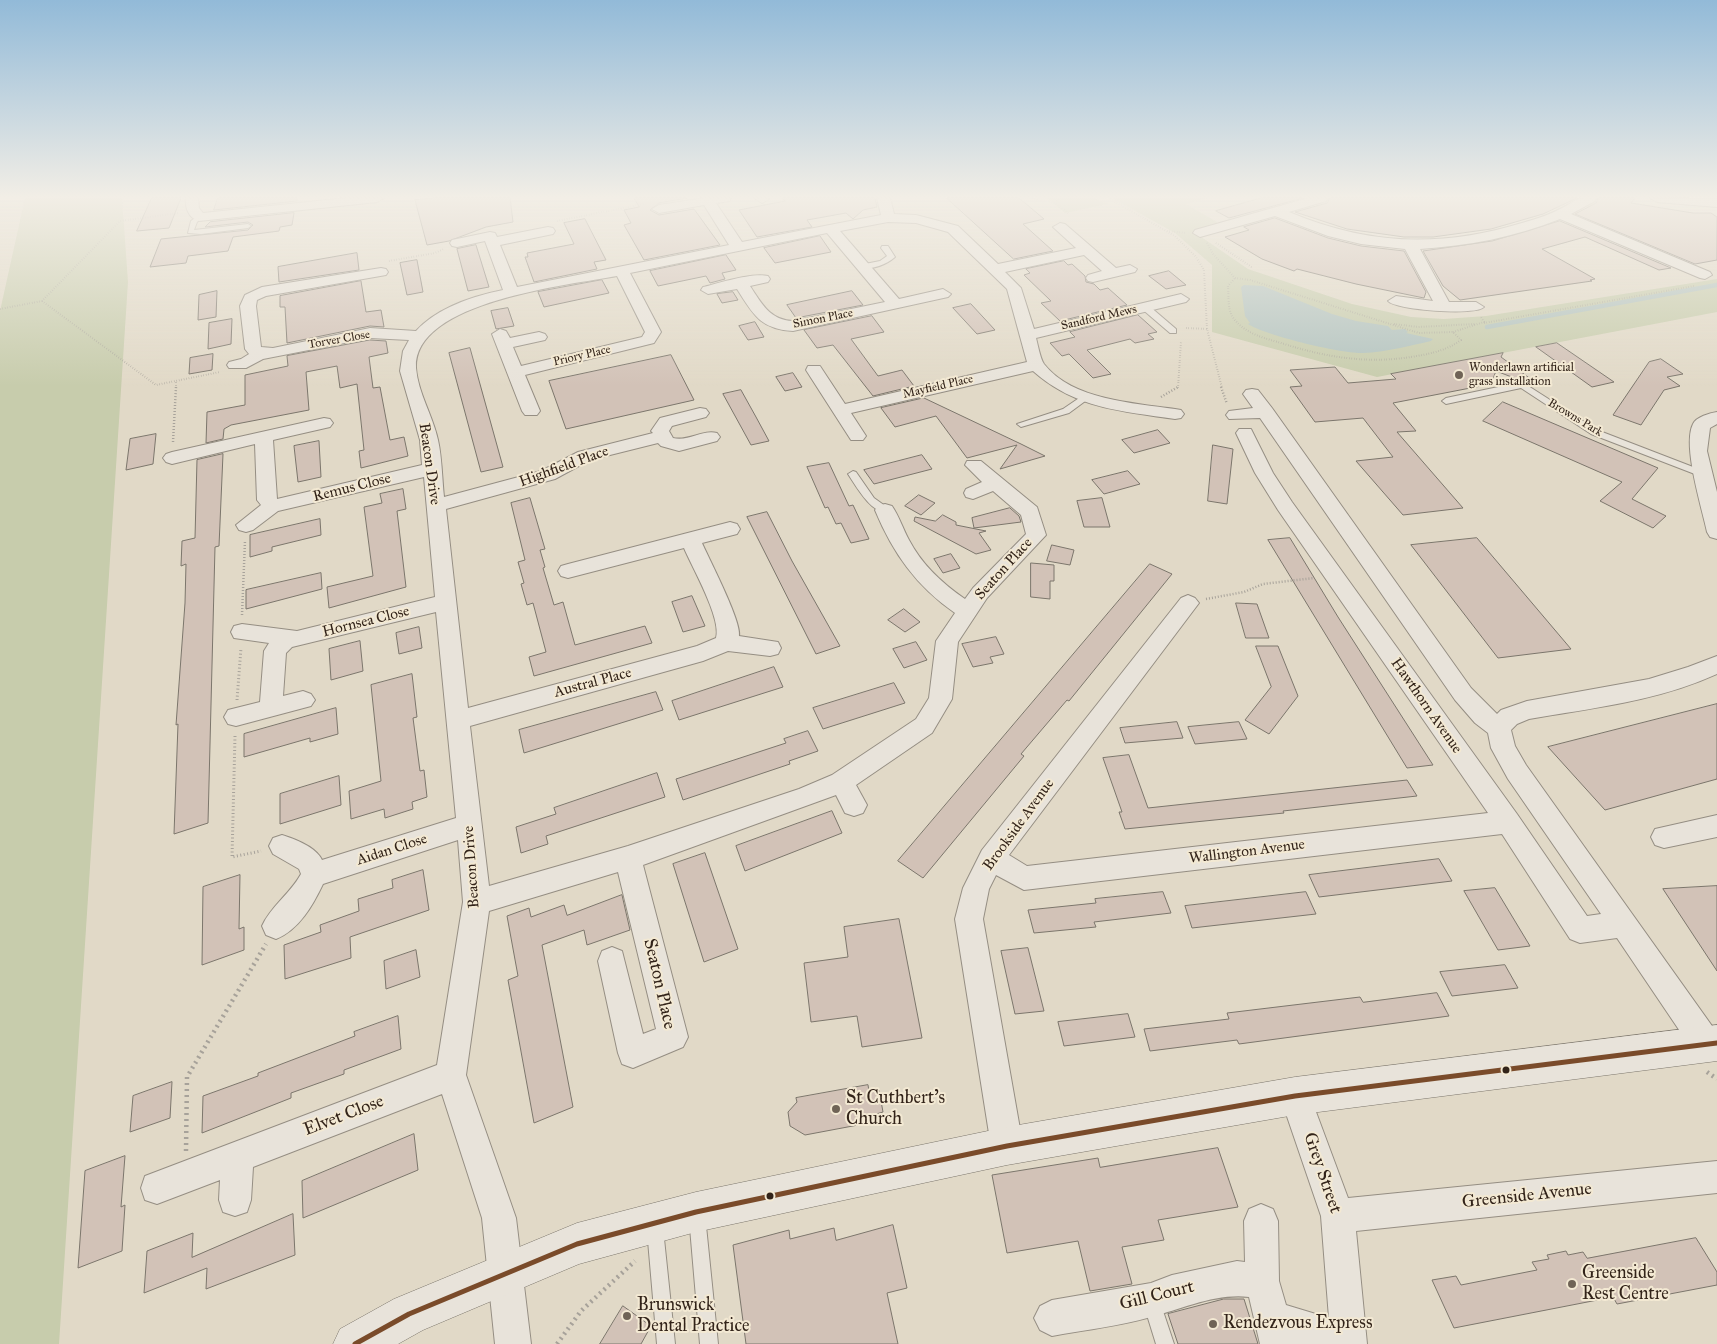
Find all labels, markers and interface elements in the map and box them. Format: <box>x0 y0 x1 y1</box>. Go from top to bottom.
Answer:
street label: Sandford Mews <box>1060 302 1138 334</box>
street label: Simon Place <box>792 306 854 332</box>
street label: Torver Close <box>307 327 371 353</box>
street label: Priory Place <box>552 342 612 370</box>
place label: Wonderlawn artificial grass installation <box>1469 361 1574 389</box>
marker: Wonderlawn artificial grass installation <box>1453 369 1465 381</box>
street label: Mayfield Place <box>901 372 975 402</box>
street label: Browns Park <box>1545 396 1605 440</box>
street label: Beacon Drive <box>414 422 444 506</box>
street label: Highfield Place <box>517 443 611 491</box>
street label: Remus Close <box>311 470 393 506</box>
street label: Seaton Place <box>972 534 1036 604</box>
street label: Hornsea Close <box>321 602 411 642</box>
street label: Hawthorn Avenue <box>1386 655 1466 757</box>
street label: Austral Place <box>552 664 634 702</box>
street label: Brookside Avenue <box>980 776 1058 874</box>
street label: Beacon Drive <box>460 825 484 909</box>
street label: Aidan Close <box>355 830 429 870</box>
street label: Wallington Avenue <box>1188 836 1306 868</box>
street label: Seaton Place <box>638 936 680 1032</box>
unlabelled marker <box>1501 1065 1511 1075</box>
place label: St Cuthbert's Church <box>846 1088 945 1130</box>
street label: Elvet Close <box>301 1091 387 1141</box>
marker: St Cuthbert's Church <box>830 1103 842 1115</box>
street label: Grey Street <box>1298 1130 1346 1216</box>
street label: Greenside Avenue <box>1461 1178 1593 1214</box>
unlabelled marker <box>765 1191 775 1201</box>
place label: Greenside Rest Centre <box>1582 1263 1669 1306</box>
street label: Gill Court <box>1118 1276 1196 1316</box>
marker: Greenside Rest Centre <box>1566 1278 1578 1290</box>
place label: Brunswick Dental Practice <box>637 1295 750 1338</box>
marker: Brunswick Dental Practice <box>621 1310 633 1322</box>
place label: Rendezvous Express <box>1223 1313 1372 1335</box>
marker: Rendezvous Express <box>1207 1318 1219 1330</box>

